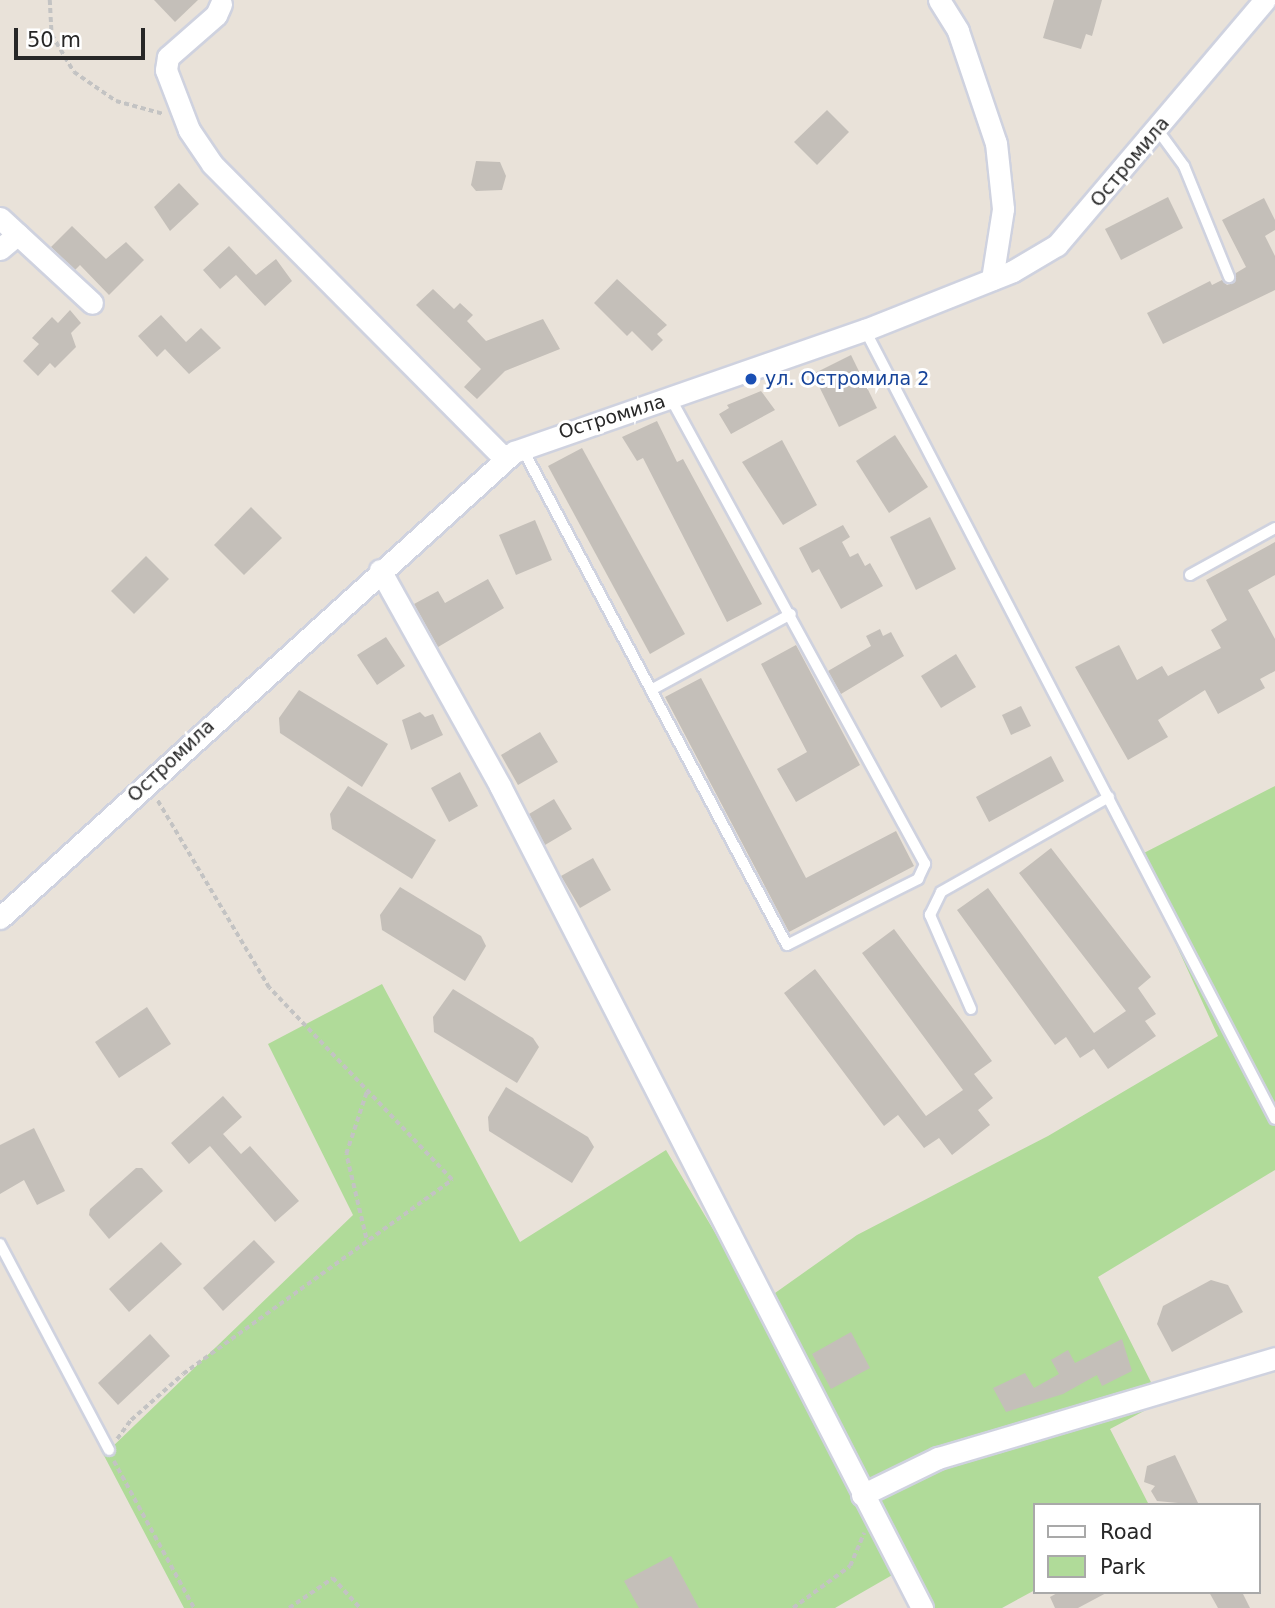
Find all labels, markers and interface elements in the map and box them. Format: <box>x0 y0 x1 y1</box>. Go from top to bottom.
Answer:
scale bar <box>18 14 149 58</box>
text: 50 m <box>27 28 81 52</box>
street label: Остромила <box>1086 112 1174 212</box>
place label: ул. Остромила 2 <box>765 368 929 390</box>
marker: ул. Остромила 2 <box>743 371 759 387</box>
street label: Остромила <box>556 390 668 444</box>
street label: Остромила <box>123 715 219 807</box>
legend <box>1034 1503 1261 1594</box>
text: Road <box>1100 1520 1153 1544</box>
text: Park <box>1100 1555 1145 1579</box>

